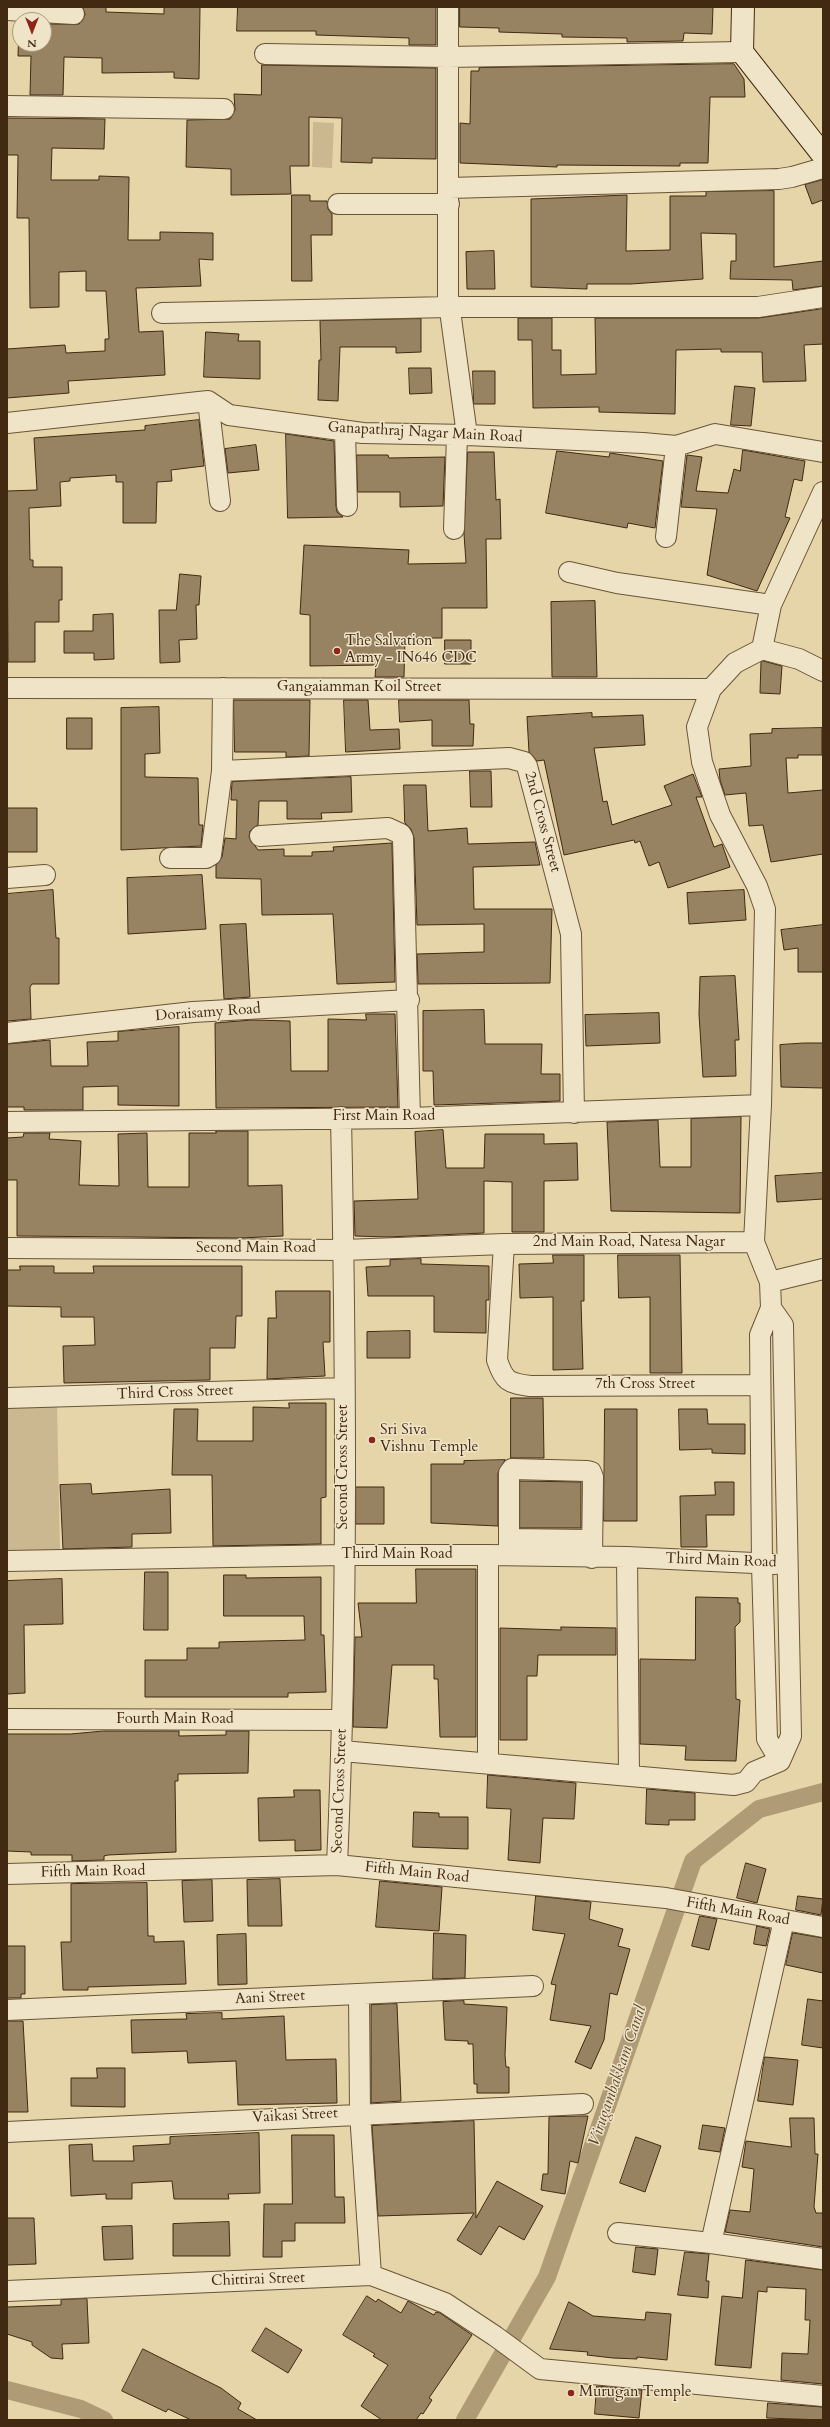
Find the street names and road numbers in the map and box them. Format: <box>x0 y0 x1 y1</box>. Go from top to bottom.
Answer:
street label: Ganapathraj Nagar Main Road <box>327 419 523 447</box>
street label: Gangaiamman Koil Street <box>277 679 441 697</box>
street label: 2nd Cross Street <box>520 770 564 874</box>
street label: Doraisamy Road <box>155 1000 261 1026</box>
street label: First Main Road <box>333 1108 435 1126</box>
street label: 2nd Main Road, Natesa Nagar <box>533 1234 725 1252</box>
street label: Second Main Road <box>196 1240 316 1258</box>
street label: 7th Cross Street <box>595 1376 695 1394</box>
street label: Third Cross Street <box>117 1382 233 1404</box>
street label: Second Cross Street <box>335 1404 353 1530</box>
street label: Third Main Road <box>341 1546 453 1564</box>
street label: Third Main Road <box>665 1550 777 1572</box>
street label: Fourth Main Road <box>116 1711 234 1729</box>
street label: Second Cross Street <box>329 1728 351 1854</box>
street label: Fifth Main Road <box>364 1859 470 1887</box>
street label: Fifth Main Road <box>41 1862 145 1882</box>
street label: Fifth Main Road <box>685 1894 791 1930</box>
street label: Aani Street <box>235 1987 305 2009</box>
street label: Vaikasi Street <box>252 2105 338 2127</box>
street label: Chittirai Street <box>211 2269 305 2291</box>

